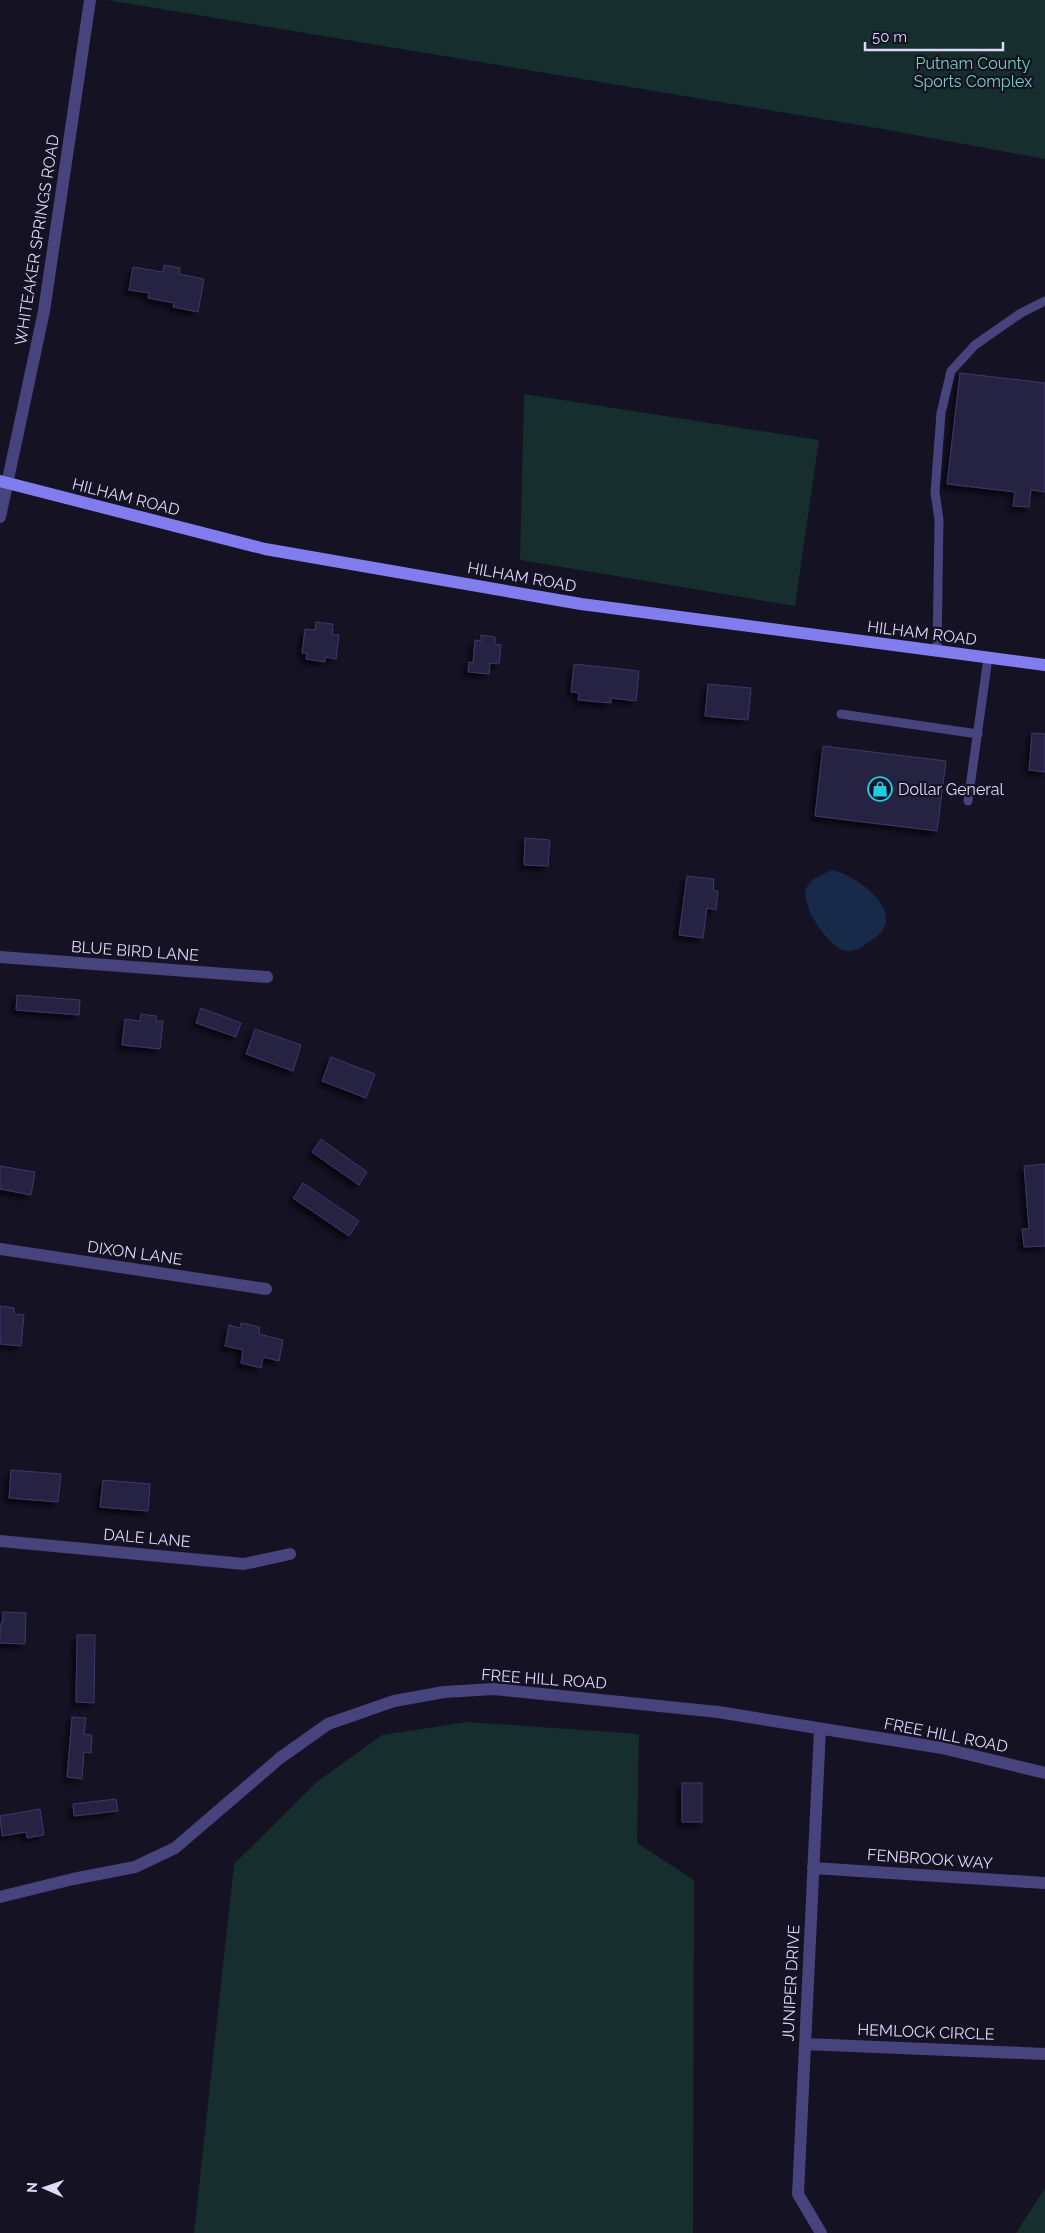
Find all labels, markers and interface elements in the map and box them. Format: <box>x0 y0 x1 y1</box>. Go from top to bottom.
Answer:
scale bar <box>865 20 1002 52</box>
text: 50 m <box>872 28 907 46</box>
park label: Putnam County Sports Complex <box>914 54 1032 91</box>
street label: WHITEAKER SPRINGS ROAD <box>11 133 63 347</box>
street label: HILHAM ROAD <box>70 474 182 520</box>
street label: HILHAM ROAD <box>466 558 578 596</box>
street label: HILHAM ROAD <box>866 617 978 649</box>
shop icon: Dollar General <box>867 776 893 802</box>
place label: Dollar General <box>898 780 1005 799</box>
street label: BLUE BIRD LANE <box>70 937 200 965</box>
street label: DIXON LANE <box>86 1237 184 1269</box>
street label: DALE LANE <box>103 1525 192 1551</box>
street label: FREE HILL ROAD <box>481 1665 607 1693</box>
street label: FREE HILL ROAD <box>882 1714 1010 1756</box>
street label: FENBROOK WAY <box>866 1845 994 1873</box>
street label: JUNIPER DRIVE <box>778 1924 804 2042</box>
street label: HEMLOCK CIRCLE <box>857 2020 995 2044</box>
north arrow <box>20 2163 70 2213</box>
text: N <box>24 2182 40 2193</box>

